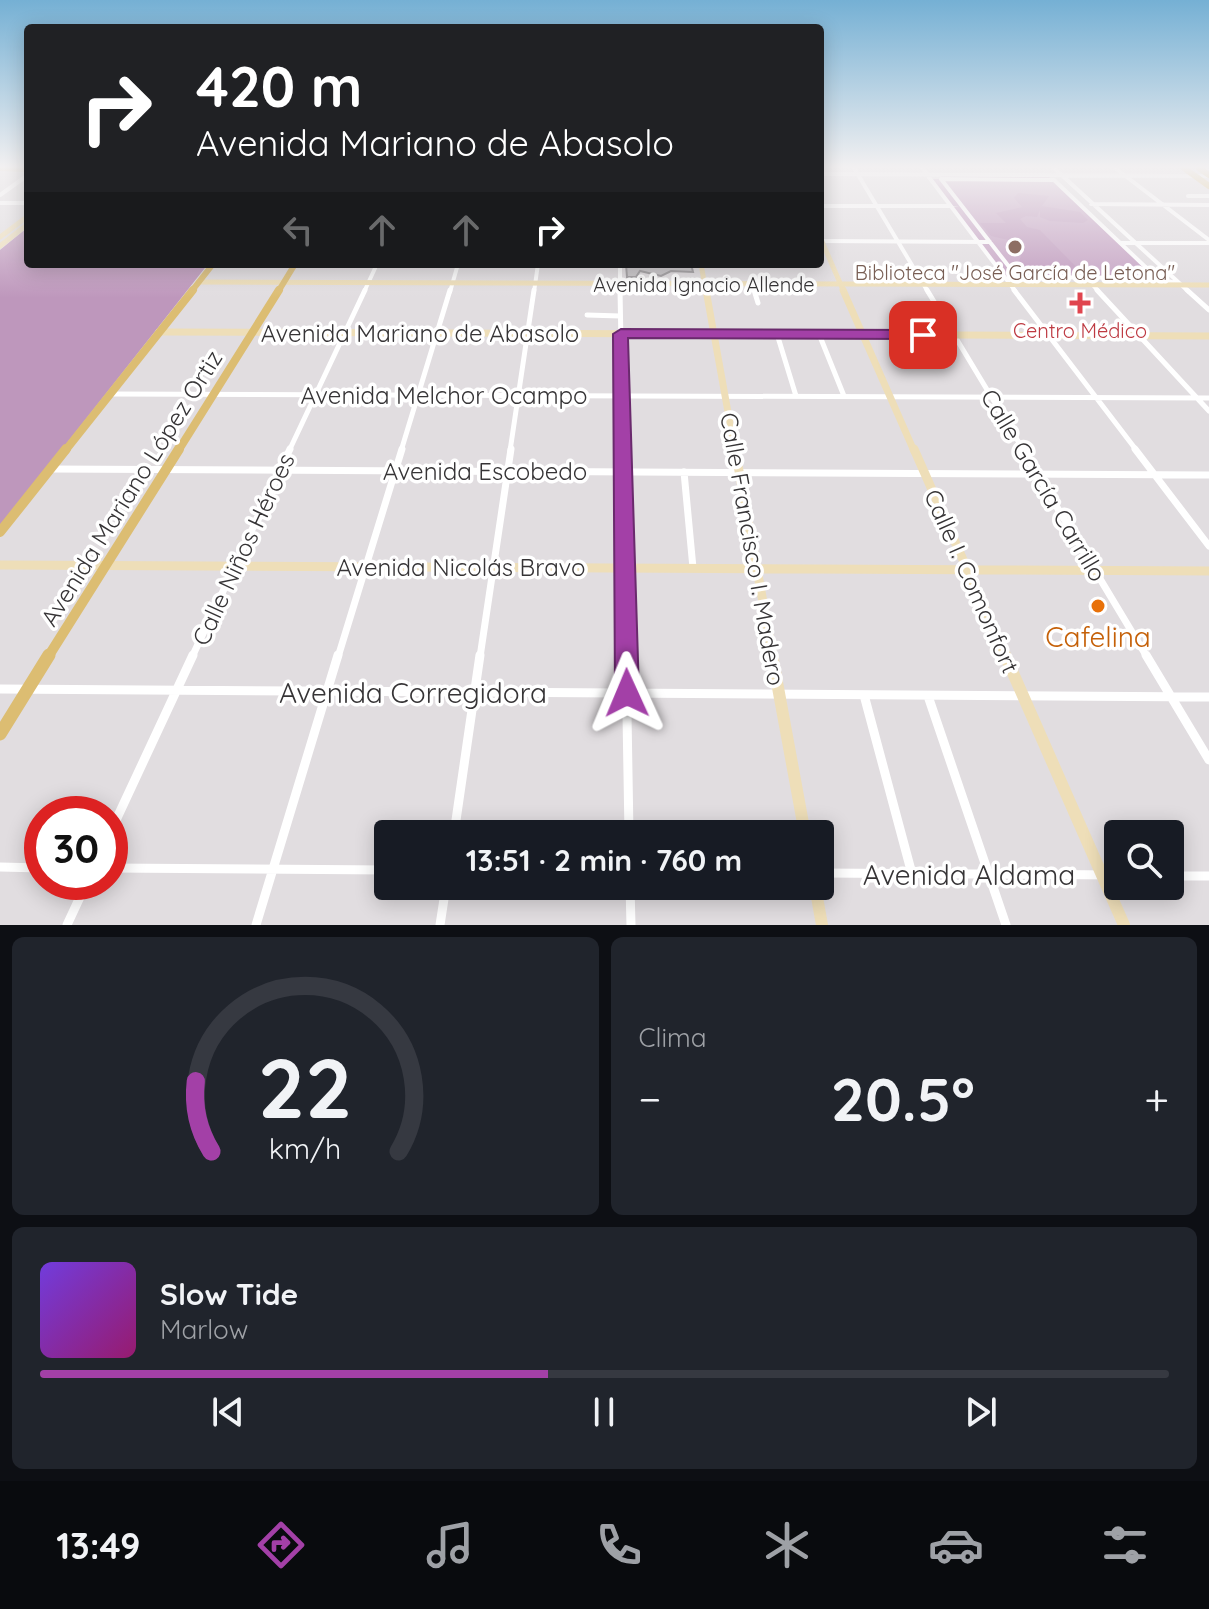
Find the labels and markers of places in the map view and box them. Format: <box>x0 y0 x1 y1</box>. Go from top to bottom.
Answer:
marker: Biblioteca "José García de Letona" <box>1006 238 1024 256</box>
place label: Biblioteca "José García de Letona" <box>855 260 1175 285</box>
marker: Centro Médico <box>1069 292 1091 314</box>
pin <box>889 301 957 369</box>
place label: Centro Médico <box>1013 318 1147 343</box>
marker: Cafelina <box>1089 597 1107 615</box>
place label: Cafelina <box>1045 619 1151 654</box>

